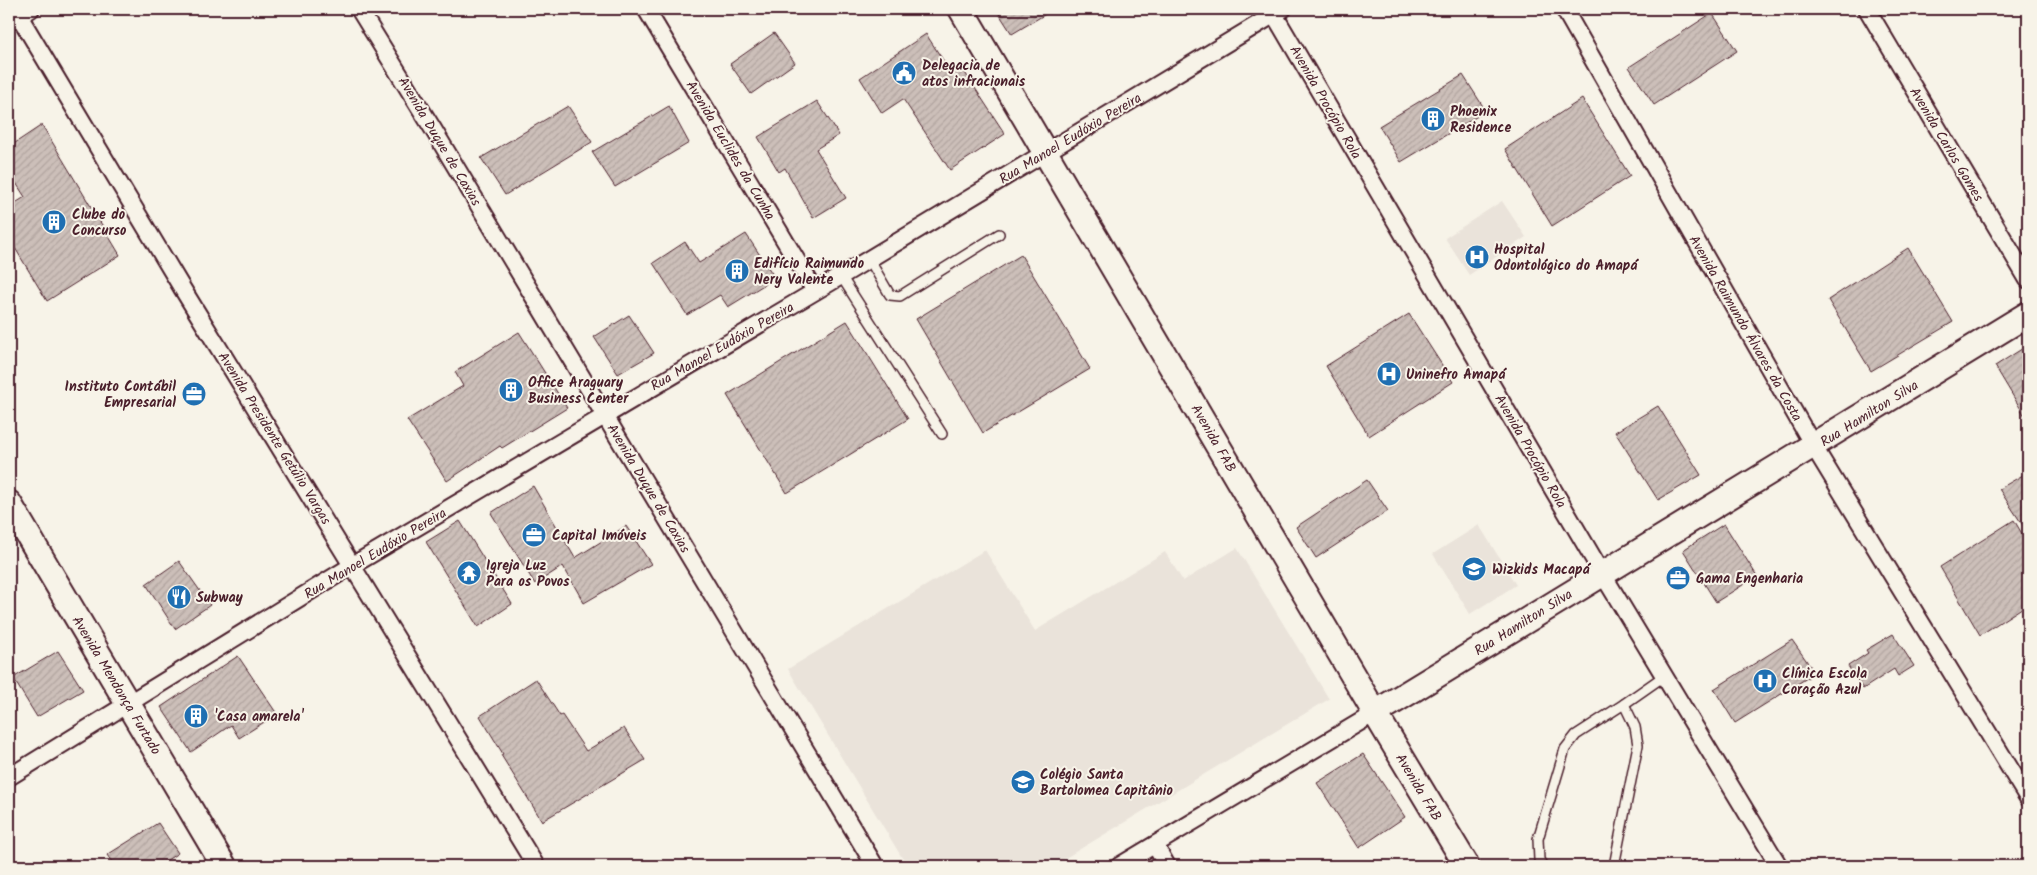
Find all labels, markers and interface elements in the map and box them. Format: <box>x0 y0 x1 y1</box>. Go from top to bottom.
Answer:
street label: Avenida Procópio Rola <box>1284 41 1367 164</box>
place label: Delegacia de atos infracionais <box>922 55 1026 93</box>
public building icon: Delegacia de atos infracionais <box>891 60 917 86</box>
street label: Avenida Duque de Caxias <box>392 73 487 210</box>
street label: Avenida Euclides da Cunha <box>680 77 781 224</box>
street label: Avenida Carlos Gomes <box>1903 83 1989 206</box>
street label: Rua Manoel Eudóxio Pereira <box>995 88 1146 190</box>
place label: Phoenix Residence <box>1450 101 1511 139</box>
building icon: Phoenix Residence <box>1420 106 1446 132</box>
place label: Clube do Concurso <box>72 204 127 242</box>
building icon: Clube do Concurso <box>41 209 67 235</box>
street label: Avenida Raimundo Álvares da Costa <box>1683 231 1808 426</box>
place label: Hospital Odontológico do Amapá <box>1494 239 1639 277</box>
hospital icon: Hospital Odontológico do Amapá <box>1464 244 1490 270</box>
place label: Edifício Raimundo Nery Valente <box>754 253 865 291</box>
building icon: Edifício Raimundo Nery Valente <box>724 258 750 284</box>
street label: Rua Manoel Eudóxio Pereira <box>647 297 798 397</box>
street label: Avenida Presidente Getúlio Vargas <box>212 348 337 529</box>
hospital icon: Uninefro Amapá <box>1376 361 1402 387</box>
place label: Uninefro Amapá <box>1406 364 1507 386</box>
place label: Office Araguary Business Center <box>528 372 629 410</box>
street label: Rua Hamilton Silva <box>1816 375 1923 453</box>
place label: Instituto Contábil Empresarial <box>65 376 176 414</box>
building icon: Office Araguary Business Center <box>498 377 524 403</box>
office icon: Instituto Contábil Empresarial <box>181 381 207 407</box>
street label: Avenida Procópio Rola <box>1489 390 1572 513</box>
street label: Avenida FAB <box>1185 400 1242 477</box>
street label: Avenida Duque de Caxias <box>601 420 696 557</box>
street label: Rua Manoel Eudóxio Pereira <box>300 503 451 605</box>
office icon: Capital Imóveis <box>521 522 547 548</box>
place label: Capital Imóveis <box>552 525 647 547</box>
place label: Igreja Luz Para os Povos <box>486 555 570 593</box>
school or university icon: Wizkids Macapá <box>1461 556 1487 582</box>
place label: Wizkids Macapá <box>1492 559 1592 581</box>
temple icon: Igreja Luz Para os Povos <box>456 560 482 586</box>
office icon: Gama Engenharia <box>1665 565 1691 591</box>
place label: Gama Engenharia <box>1696 568 1803 590</box>
restaurant icon: Subway <box>166 584 192 610</box>
street label: Rua Hamilton Silva <box>1470 584 1577 662</box>
place label: Subway <box>196 587 244 609</box>
street label: Avenida Mendonça Furtado <box>66 612 166 759</box>
place label: Clínica Escola Coração Azul <box>1782 663 1867 701</box>
hospital icon: Clínica Escola Coração Azul <box>1752 668 1778 694</box>
building icon: 'Casa amarela' <box>183 703 209 729</box>
place label: 'Casa amarela' <box>214 706 304 728</box>
street label: Avenida FAB <box>1389 750 1447 826</box>
place label: Colégio Santa Bartolomea Capitânio <box>1040 764 1173 802</box>
school or university icon: Colégio Santa Bartolomea Capitânio <box>1010 769 1036 795</box>

